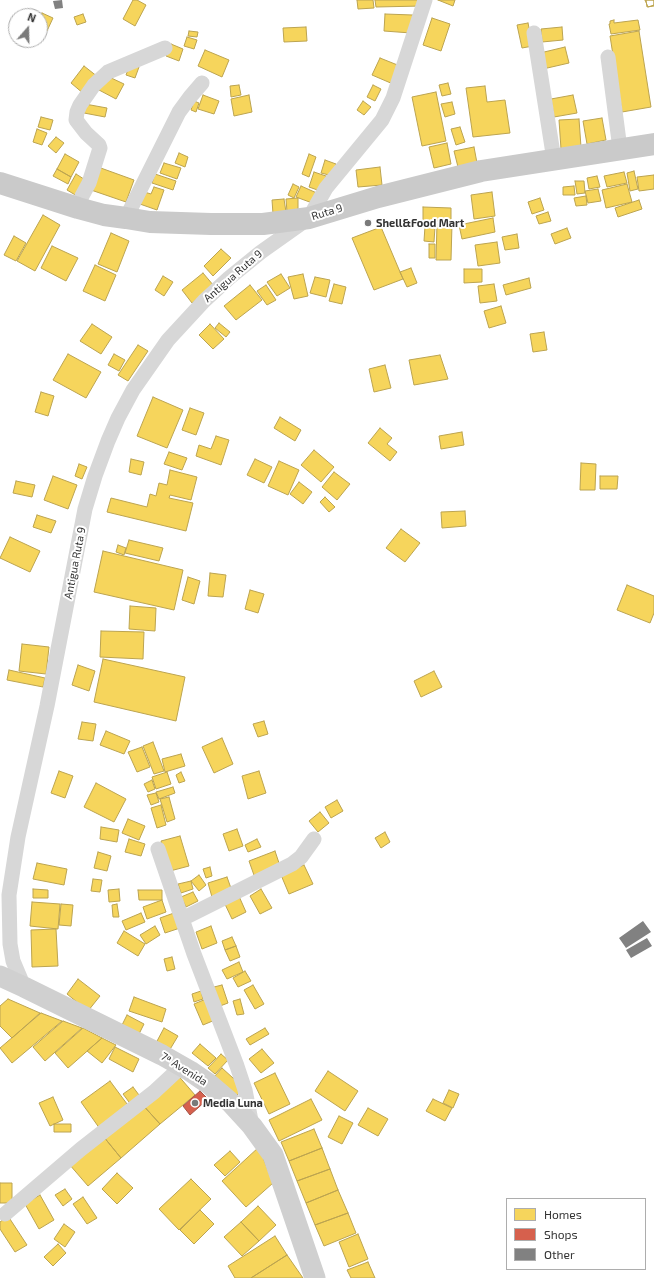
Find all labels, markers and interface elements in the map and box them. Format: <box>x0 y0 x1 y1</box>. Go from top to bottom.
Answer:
north arrow <box>8 8 48 48</box>
text: N <box>26 10 38 25</box>
street label: Ruta 9 <box>310 201 344 223</box>
place label: Shell&Food Mart <box>376 216 464 230</box>
marker: Shell&Food Mart <box>363 218 373 228</box>
street label: Antigua Ruta 9 <box>201 247 265 305</box>
street label: Antigua Ruta 9 <box>62 526 88 600</box>
street label: 7ª Avenida <box>158 1049 210 1089</box>
place label: Media Luna <box>203 1096 263 1110</box>
marker: Media Luna <box>190 1098 200 1108</box>
legend <box>506 1198 646 1270</box>
text: Homes <box>544 1207 582 1221</box>
text: Shops <box>544 1227 578 1241</box>
text: Other <box>544 1247 575 1261</box>

